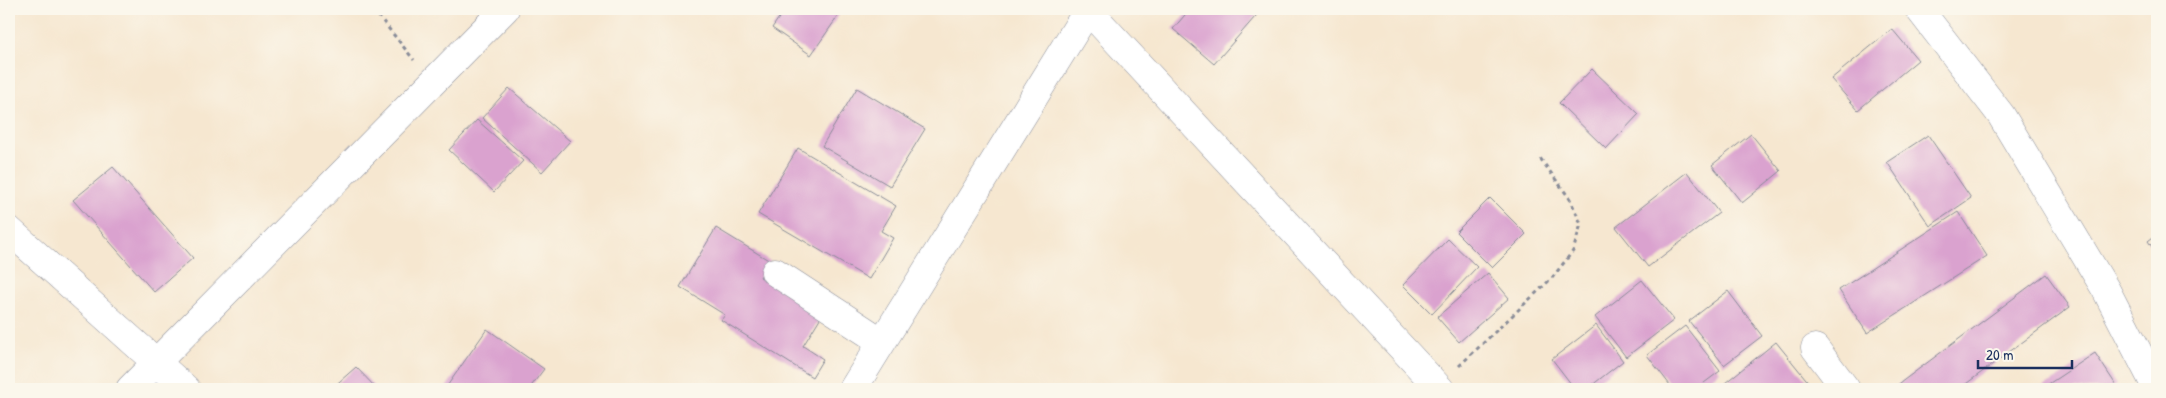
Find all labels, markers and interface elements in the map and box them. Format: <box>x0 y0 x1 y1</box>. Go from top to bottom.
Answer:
scale bar <box>1978 338 2072 370</box>
text: 20 m <box>1986 344 2013 365</box>

